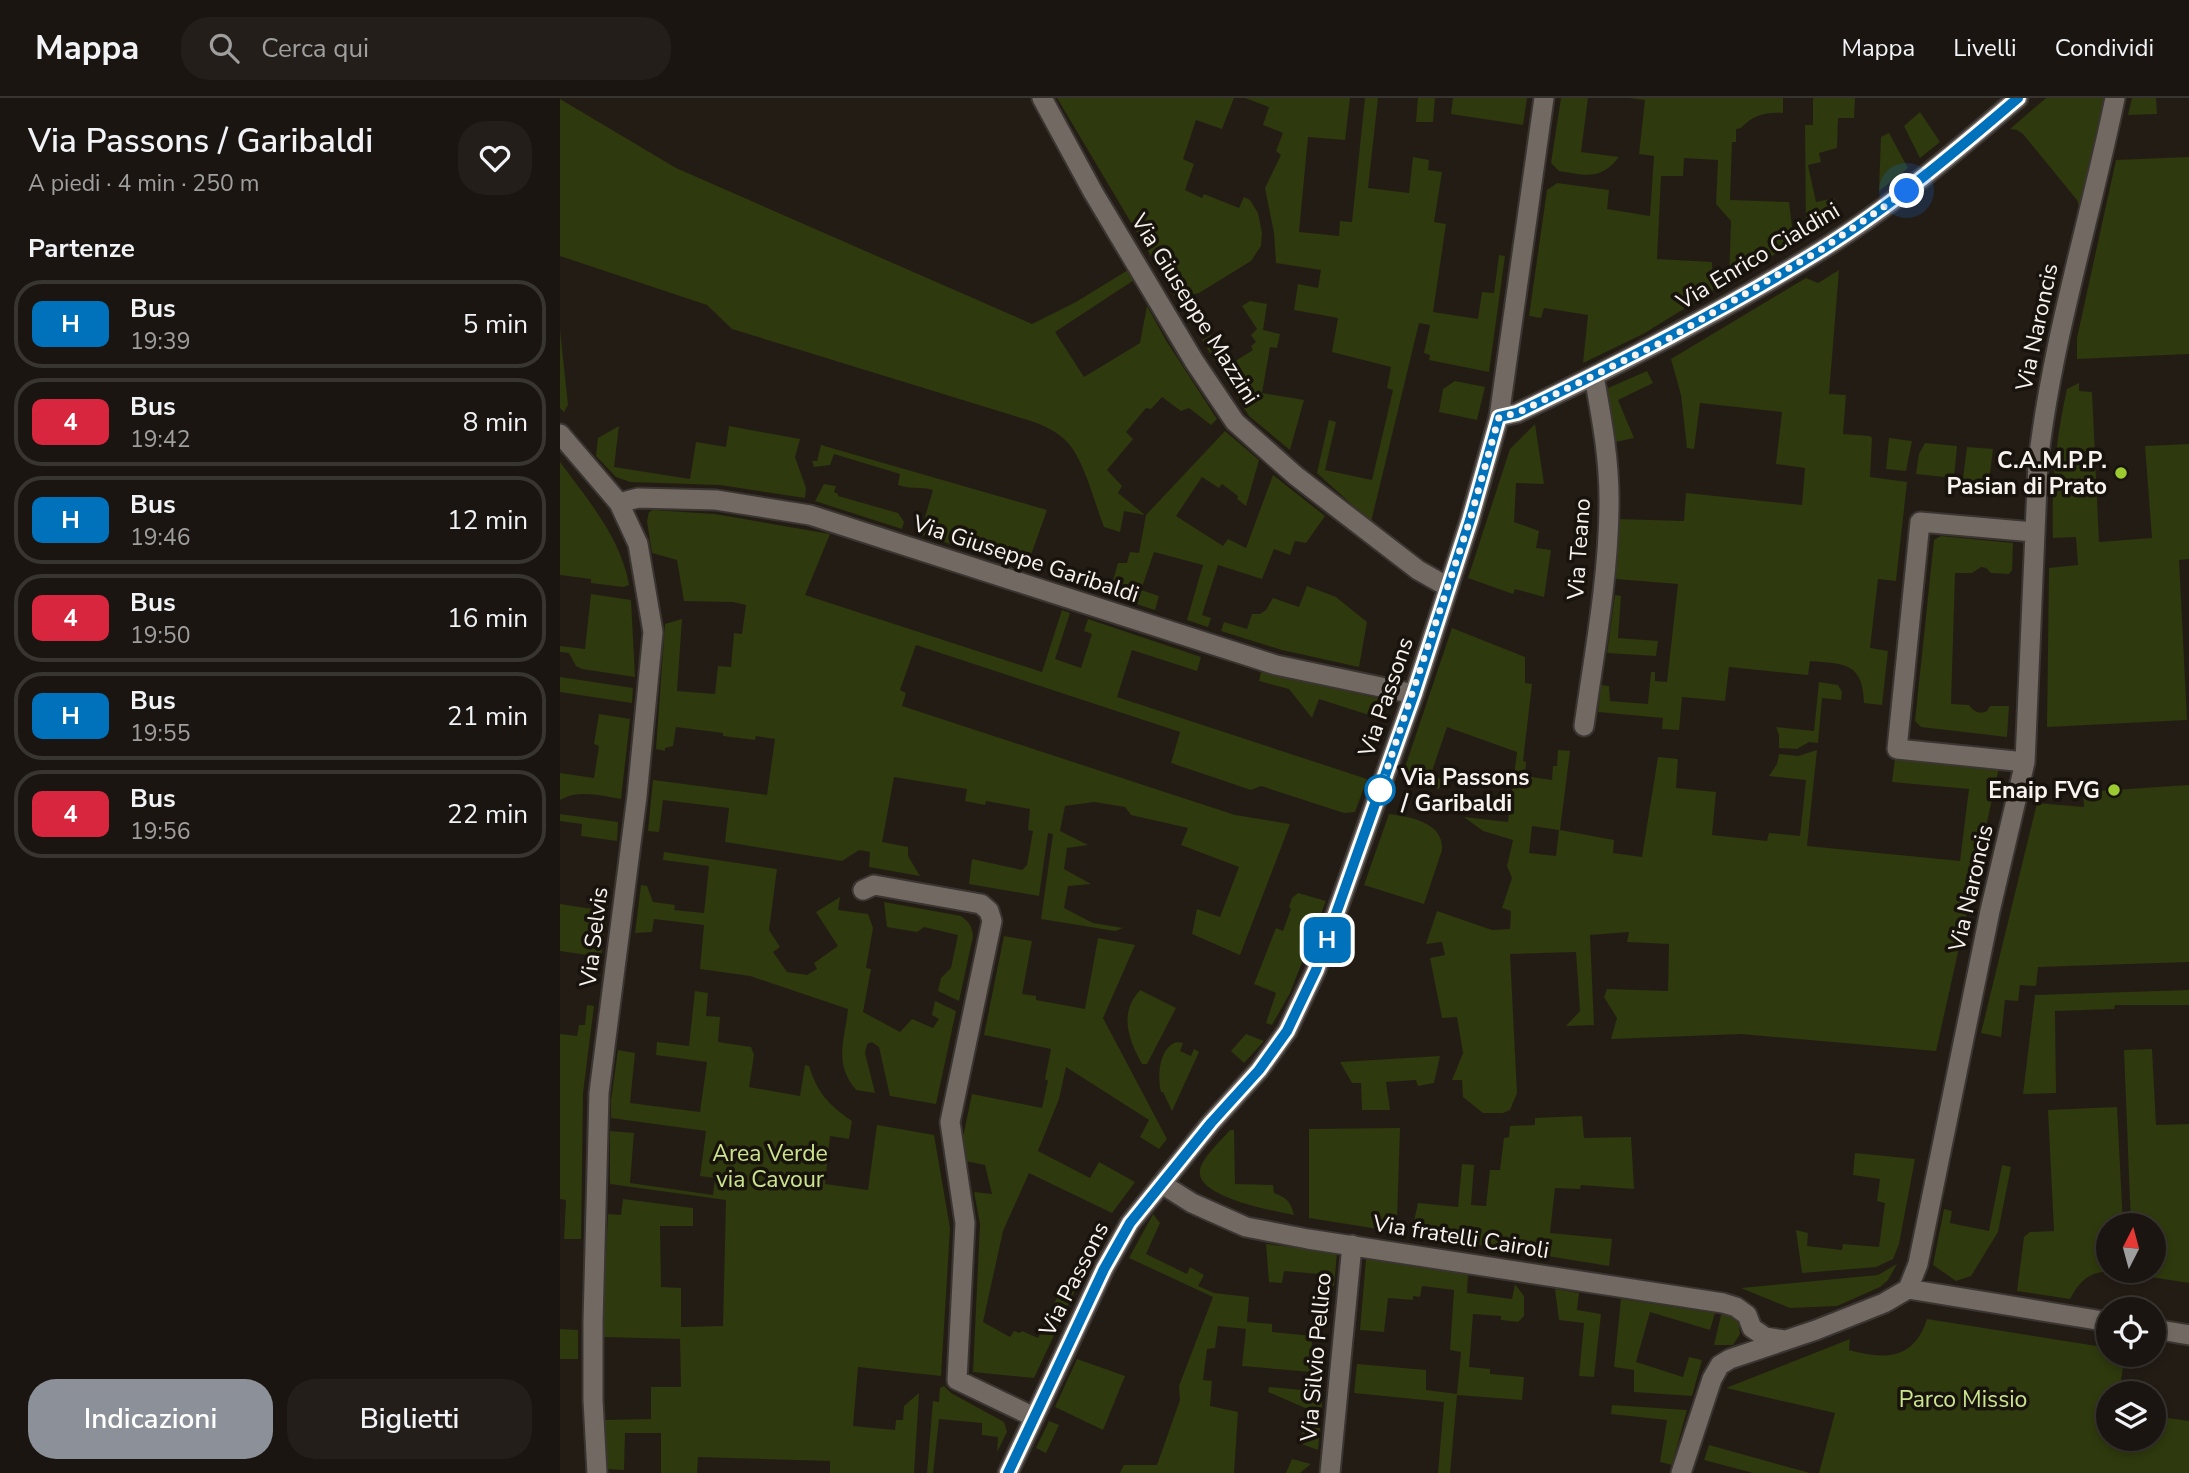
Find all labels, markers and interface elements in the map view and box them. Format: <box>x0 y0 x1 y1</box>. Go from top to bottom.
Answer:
search box <box>181 17 671 80</box>
text: Mappa <box>35 26 139 71</box>
icon: search <box>205 29 243 67</box>
text: Cerca qui <box>261 31 369 66</box>
text: Mappa <box>1841 32 1915 64</box>
text: Livelli <box>1953 32 2017 64</box>
text: Condividi <box>2055 32 2154 64</box>
text: Via Passons / Garibaldi <box>28 119 373 164</box>
button: heart <box>458 121 532 195</box>
text: A piedi · 4 min · 250 m <box>28 168 259 199</box>
your location <box>1889 173 1924 208</box>
street label: Via Enrico Cialdini <box>1670 195 1845 318</box>
street label: Via Giuseppe Mazzini <box>1123 207 1266 410</box>
text: Partenze <box>28 231 135 266</box>
street label: Via Naroncis <box>2008 260 2066 395</box>
text: Bus <box>130 291 176 326</box>
text: 5 min <box>463 307 528 342</box>
text: H <box>61 308 80 340</box>
text: 19:39 <box>130 326 190 357</box>
text: Bus <box>130 389 176 424</box>
text: 8 min <box>463 405 528 440</box>
text: 4 <box>63 406 78 438</box>
text: 19:42 <box>130 424 190 455</box>
place label: C.A.M.P.P. Pasian di Prato <box>1947 445 2107 502</box>
marker: C.A.M.P.P. Pasian di Prato <box>2113 465 2129 481</box>
text: Bus <box>130 487 176 522</box>
street label: Via Teano <box>1560 497 1598 602</box>
text: 12 min <box>447 503 528 538</box>
text: H <box>61 504 80 536</box>
street label: Via Giuseppe Garibaldi <box>908 507 1143 610</box>
text: 19:46 <box>130 522 190 553</box>
text: Bus <box>130 585 176 620</box>
text: 16 min <box>447 601 528 636</box>
text: 4 <box>63 602 78 634</box>
text: 19:50 <box>130 620 190 651</box>
street label: Via Passons <box>1351 633 1421 762</box>
text: Bus <box>130 683 176 718</box>
text: 21 min <box>447 699 528 734</box>
text: H <box>61 700 80 732</box>
text: 19:55 <box>130 718 190 749</box>
place label: Via Passons / Garibaldi <box>1400 762 1529 819</box>
marker: Via Passons / Garibaldi <box>1365 775 1395 805</box>
place label: Enaip FVG <box>1988 775 2100 806</box>
text: Bus <box>130 781 176 816</box>
marker: Enaip FVG <box>2106 782 2122 798</box>
text: 22 min <box>447 797 528 832</box>
text: 4 <box>63 798 78 830</box>
text: 19:56 <box>130 816 190 847</box>
street label: Via Naroncis <box>1941 821 2001 956</box>
street label: Via Selvis <box>572 885 616 990</box>
line badge: H <box>1304 917 1350 963</box>
text: H <box>1318 924 1336 956</box>
park label: Area Verde via Cavour <box>712 1138 828 1195</box>
street label: Via fratelli Cairoli <box>1370 1208 1551 1266</box>
north arrow <box>2096 1213 2166 1283</box>
map controls <box>2096 1213 2166 1451</box>
street label: Via Passons <box>1031 1216 1116 1342</box>
street label: Via Silvio Pellico <box>1293 1271 1339 1444</box>
button: locate <box>2096 1297 2166 1367</box>
button: Indicazioni <box>28 1379 273 1459</box>
button: Biglietti <box>287 1379 532 1459</box>
button: layers <box>2096 1381 2166 1451</box>
park label: Parco Missio <box>1899 1384 2027 1415</box>

